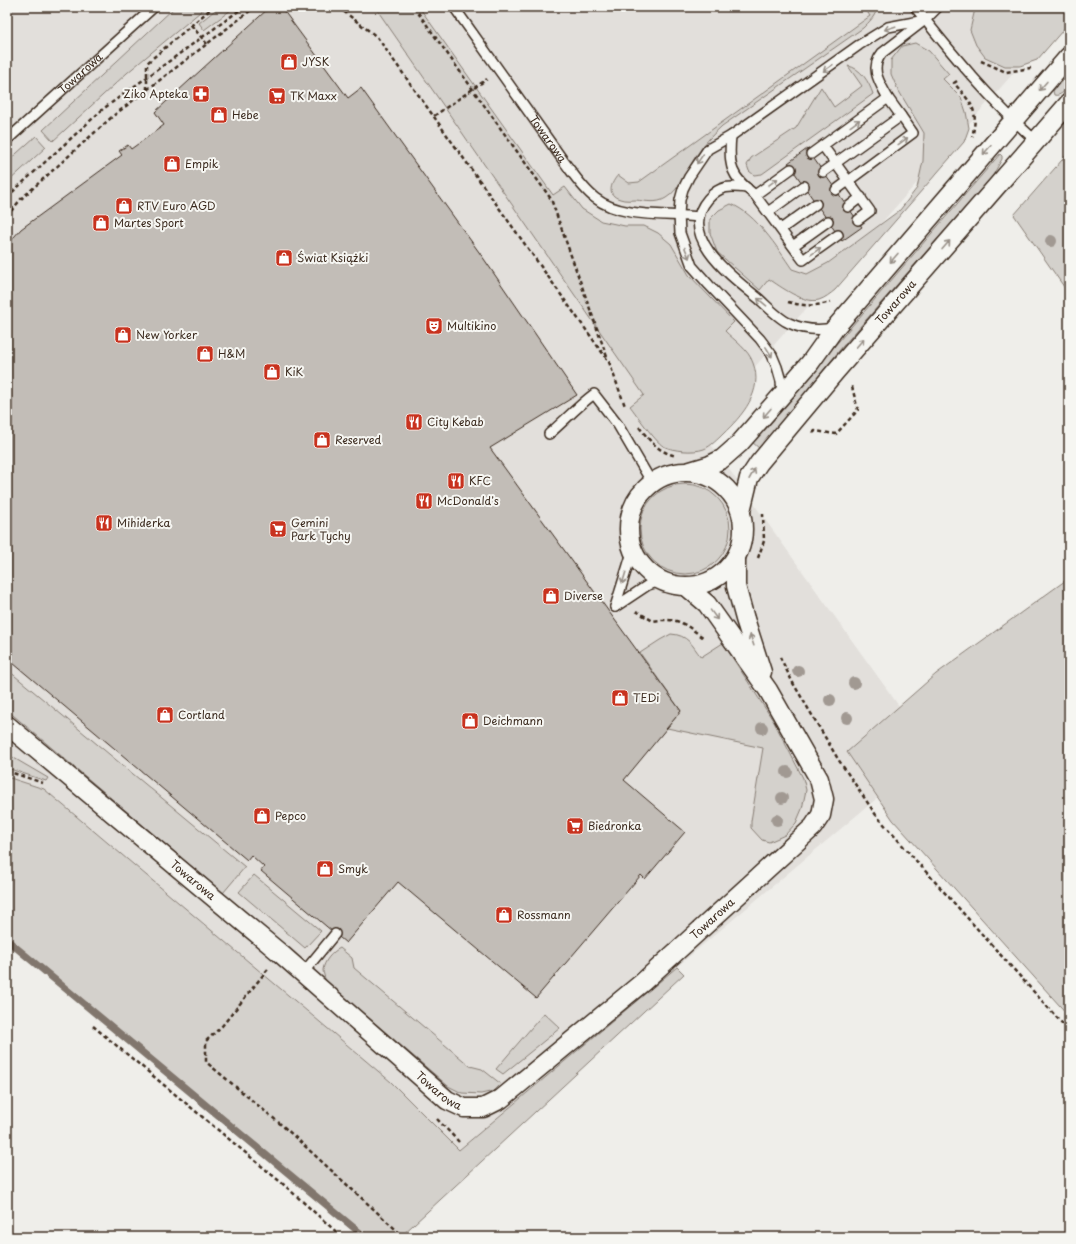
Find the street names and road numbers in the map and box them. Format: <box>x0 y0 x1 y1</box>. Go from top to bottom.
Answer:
street label: Towarowa <box>54 48 106 98</box>
street label: Towarowa <box>526 111 571 166</box>
street label: Towarowa <box>871 276 920 328</box>
street label: Towarowa <box>167 856 220 904</box>
street label: Towarowa <box>686 893 738 943</box>
street label: Towarowa <box>412 1067 465 1114</box>

